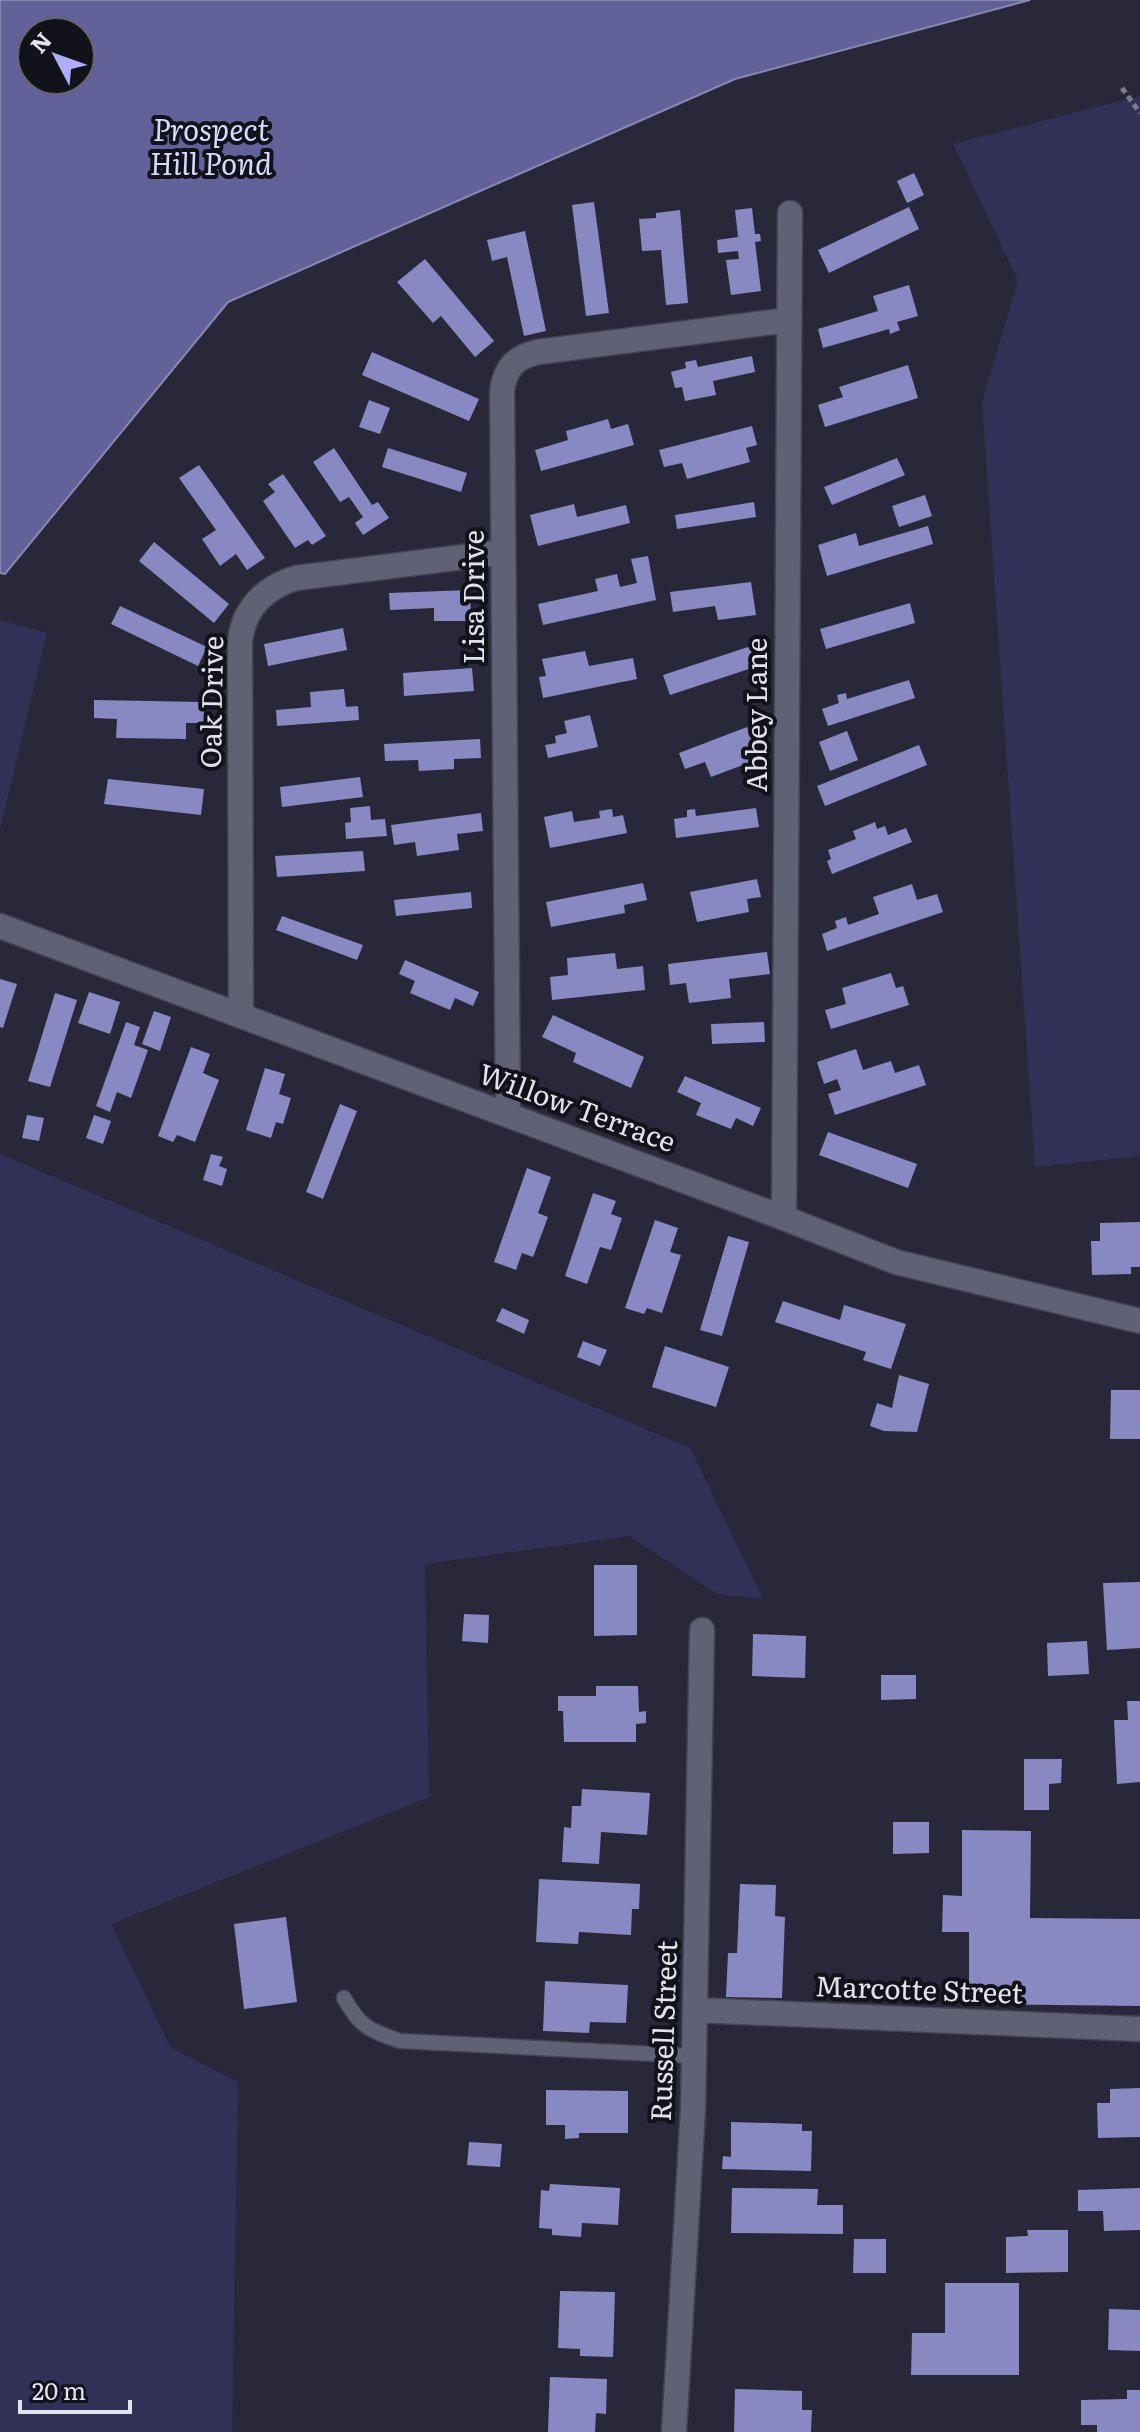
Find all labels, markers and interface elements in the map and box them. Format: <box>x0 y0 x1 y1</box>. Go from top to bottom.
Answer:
north arrow <box>16 16 96 96</box>
text: N <box>21 24 58 60</box>
water label: Prospect Hill Pond <box>150 106 273 184</box>
street label: Lisa Drive <box>451 530 493 664</box>
street label: Oak Drive <box>188 635 232 769</box>
street label: Abbey Lane <box>734 638 776 792</box>
street label: Willow Terrace <box>474 1051 682 1161</box>
street label: Russell Street <box>638 1939 686 2122</box>
street label: Marcotte Street <box>814 1963 1024 2013</box>
scale bar <box>20 2364 130 2414</box>
text: 20 m <box>32 2372 86 2407</box>

